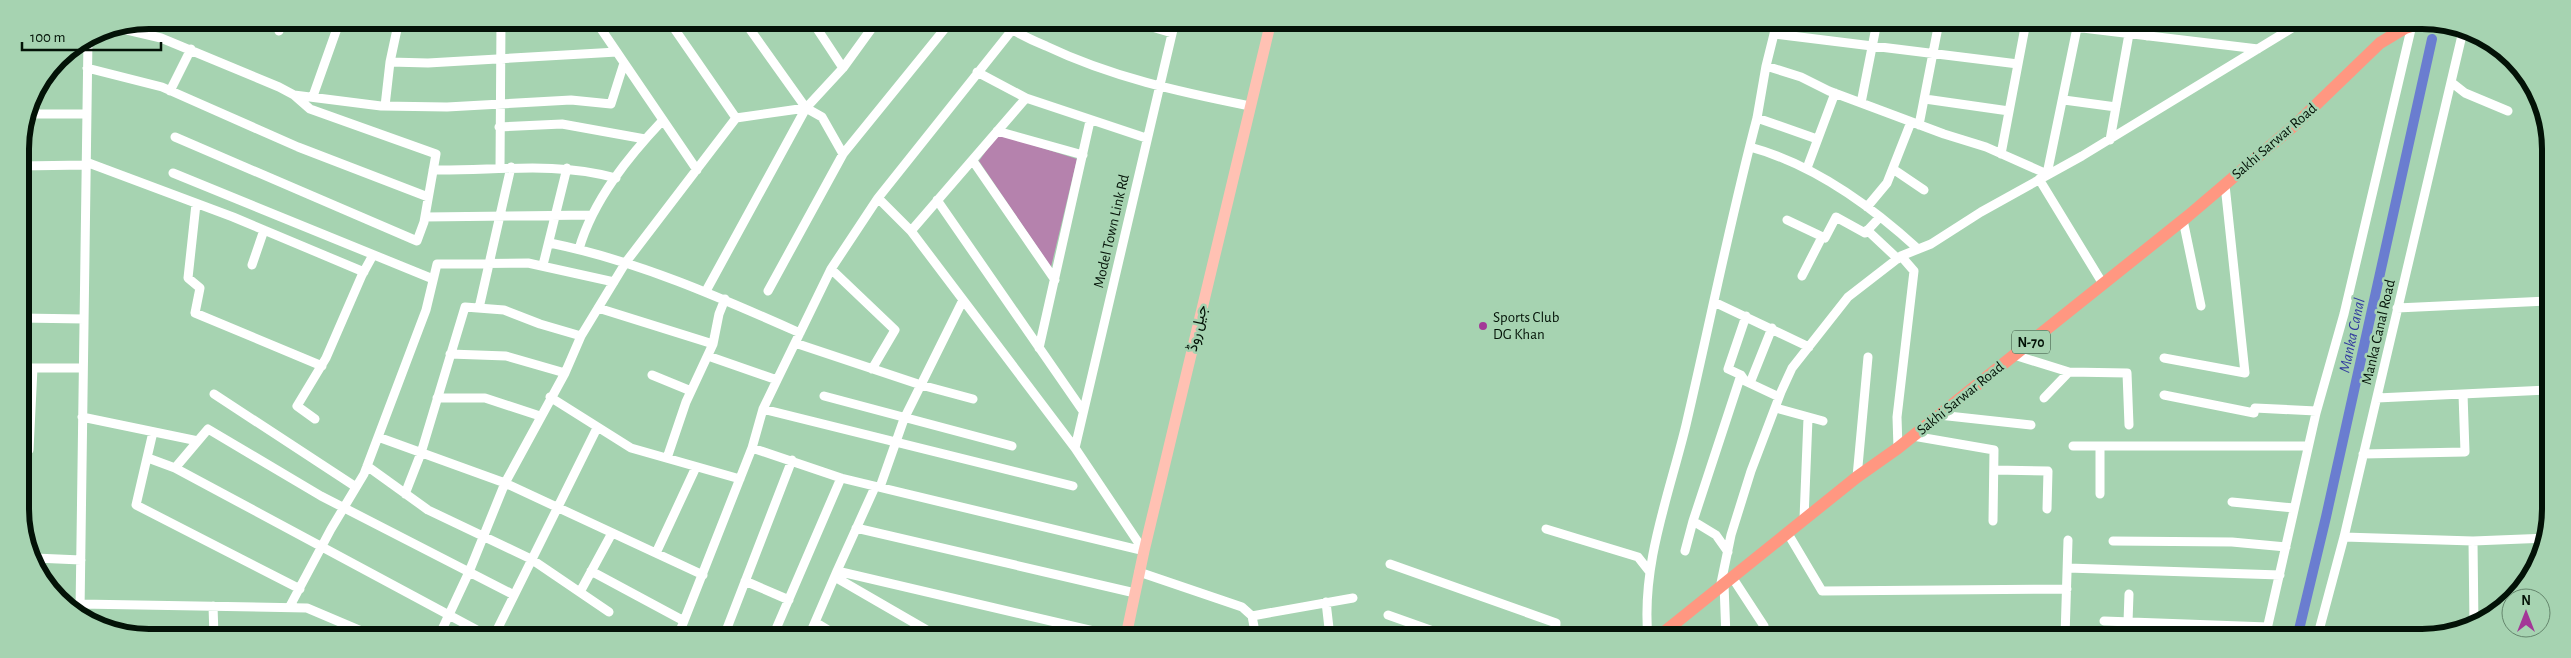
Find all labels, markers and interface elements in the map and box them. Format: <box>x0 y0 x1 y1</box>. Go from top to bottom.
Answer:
scale bar <box>22 20 161 52</box>
text: 100 m <box>30 30 65 45</box>
street label: Sakhi Sarwar Road <box>2229 101 2320 182</box>
street label: Model Town Link Rd <box>1091 173 1132 289</box>
street label: Manka Canal Road <box>2359 278 2398 386</box>
water label: Manka Canal <box>2336 296 2368 374</box>
street label: جیل روڈ <box>1184 303 1211 353</box>
place label: Sports Club DG Khan <box>1493 310 1560 342</box>
marker: Sports Club DG Khan <box>1477 320 1489 332</box>
road number: N-70 <box>2012 331 2050 354</box>
street label: Sakhi Sarwar Road <box>1914 359 2007 438</box>
north arrow <box>2501 588 2551 638</box>
text: N <box>2521 594 2531 608</box>

